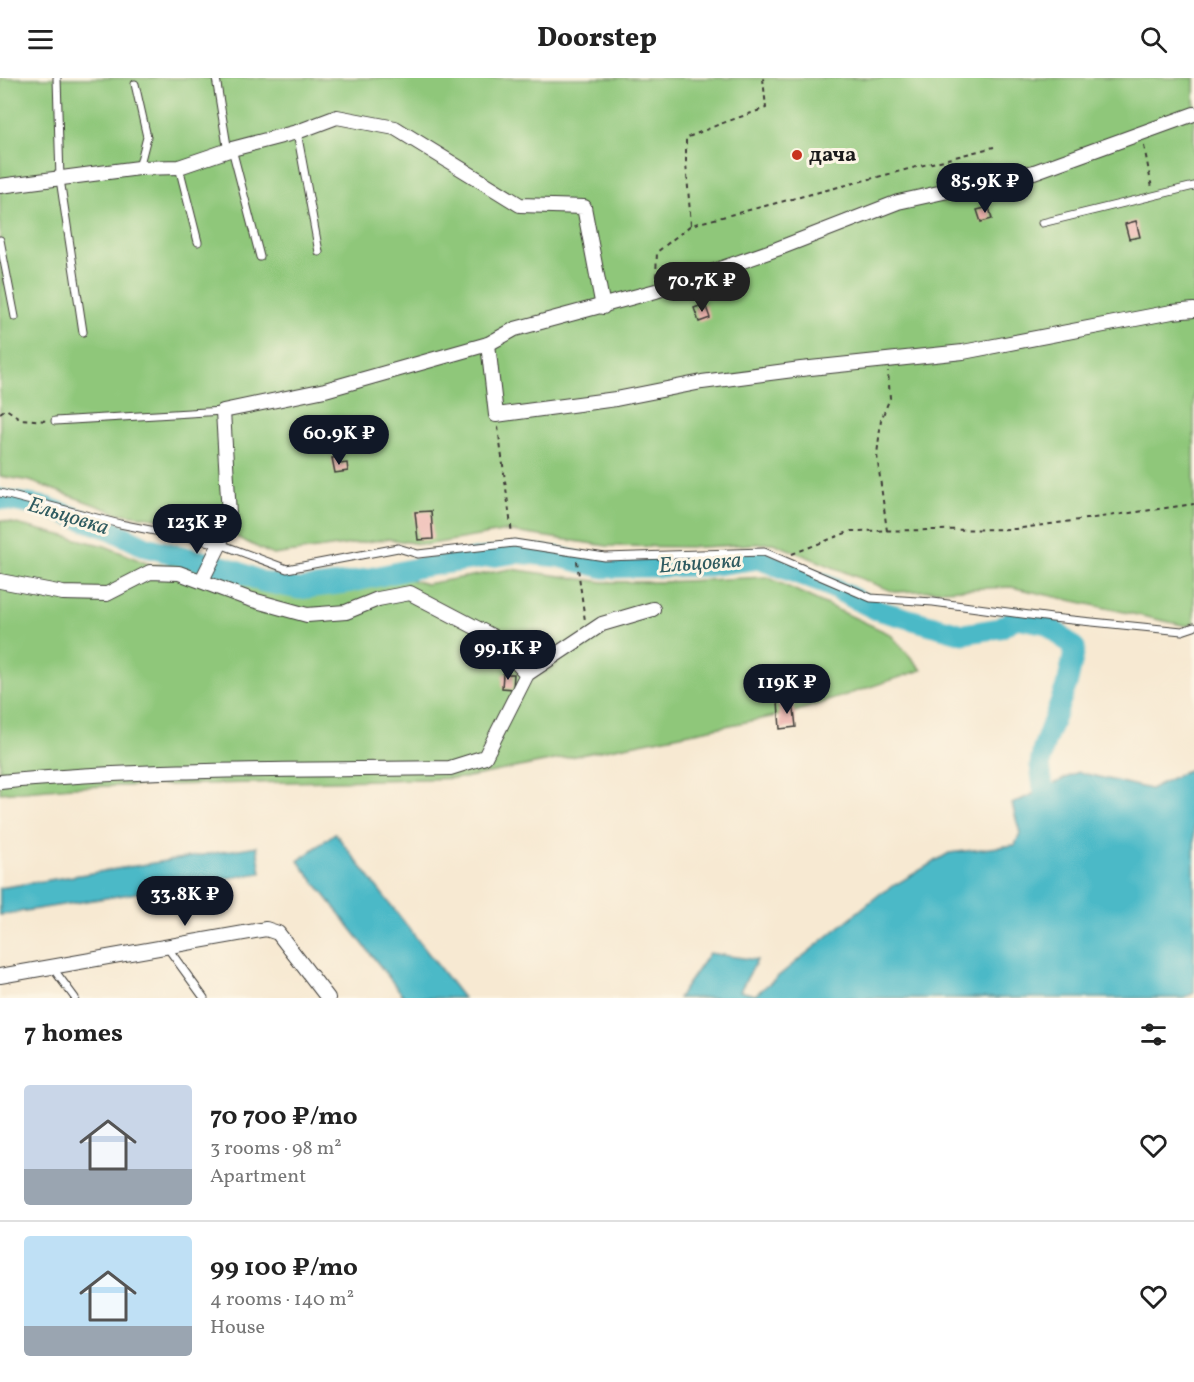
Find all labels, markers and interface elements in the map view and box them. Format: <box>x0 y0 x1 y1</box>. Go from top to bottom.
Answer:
text: Doorstep <box>537 20 657 58</box>
icon: menu <box>24 23 57 56</box>
icon: search <box>1137 23 1170 56</box>
place label: дача <box>809 141 856 170</box>
marker: дача <box>790 148 804 162</box>
pin: 85.9K ₽ <box>930 163 1040 214</box>
text: 85.9K ₽ <box>950 168 1020 196</box>
pin: 70.7K ₽ <box>647 262 757 313</box>
text: 70.7K ₽ <box>668 267 736 295</box>
pin: 60.9K ₽ <box>284 415 394 466</box>
text: 60.9K ₽ <box>303 420 375 448</box>
water label: Ельцовка <box>24 490 112 544</box>
pin: 123K ₽ <box>148 504 246 555</box>
text: 123K ₽ <box>167 509 227 537</box>
water label: Ельцовка <box>657 546 743 582</box>
pin: 99.1K ₽ <box>453 630 563 681</box>
text: 99.1K ₽ <box>474 635 542 663</box>
pin: 119K ₽ <box>738 664 836 715</box>
text: 119K ₽ <box>757 669 817 697</box>
pin: 33.8K ₽ <box>130 876 240 927</box>
text: 33.8K ₽ <box>150 881 220 909</box>
text: 7 homes <box>24 1016 123 1052</box>
icon: filters <box>1137 1018 1170 1051</box>
text: 70 700 ₽/mo <box>210 1099 358 1135</box>
icon: home <box>72 1109 144 1181</box>
icon: heart <box>1137 1129 1170 1162</box>
text: 3 rooms · 98 m² <box>210 1135 342 1163</box>
text: Apartment <box>210 1163 306 1191</box>
text: 99 100 ₽/mo <box>210 1250 358 1286</box>
icon: home <box>72 1260 144 1332</box>
icon: heart <box>1137 1280 1170 1313</box>
text: 4 rooms · 140 m² <box>210 1286 354 1314</box>
text: House <box>210 1314 265 1342</box>

